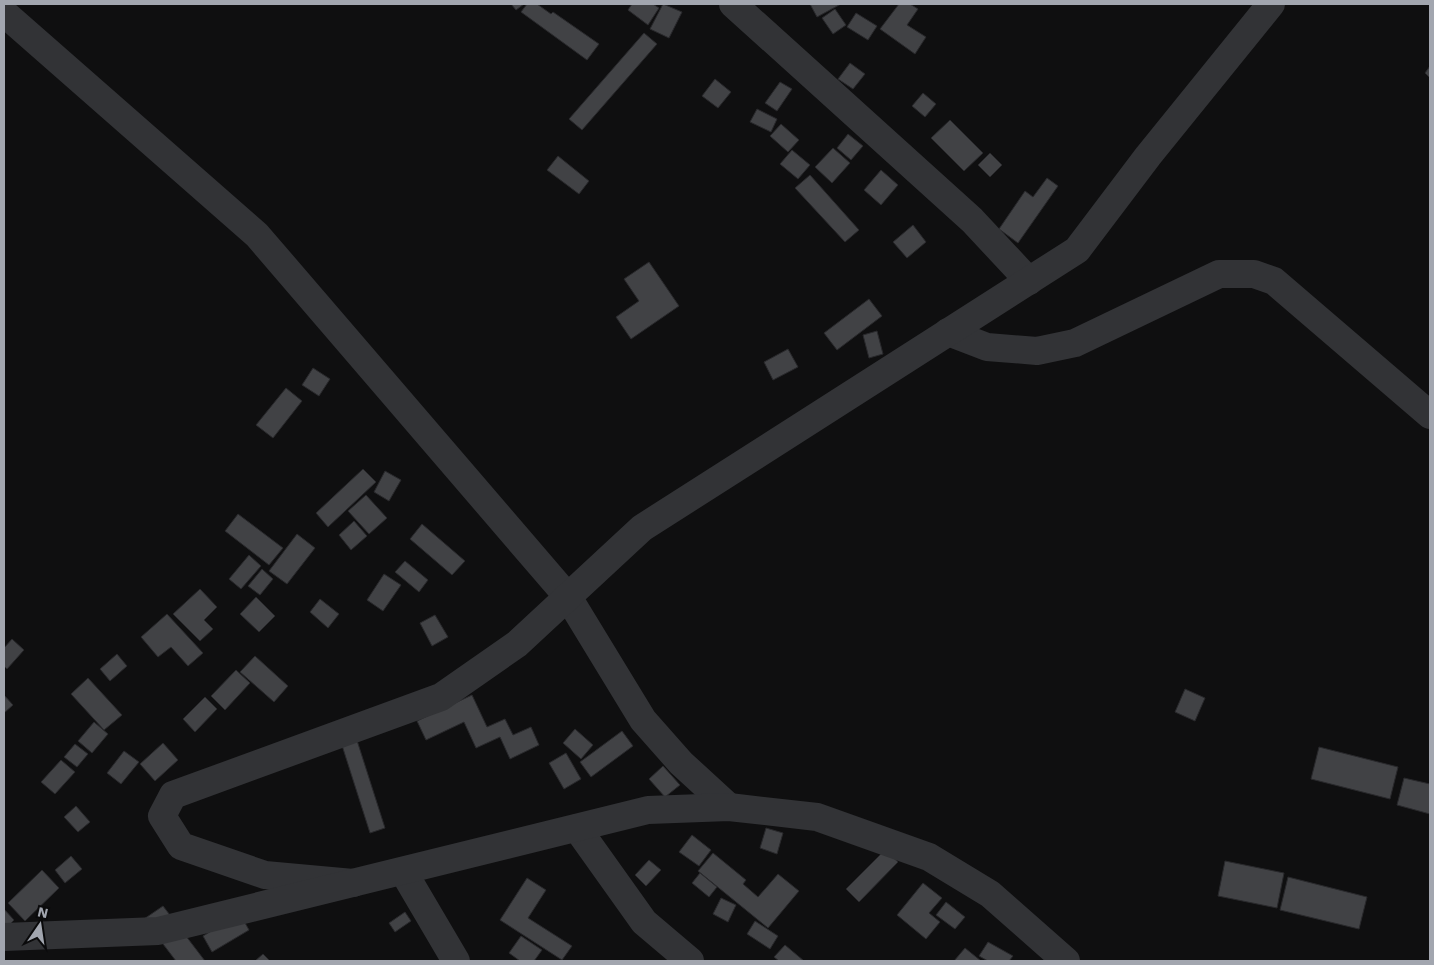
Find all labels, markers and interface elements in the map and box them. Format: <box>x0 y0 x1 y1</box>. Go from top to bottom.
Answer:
north arrow <box>15 900 65 950</box>
text: N <box>36 903 50 921</box>

